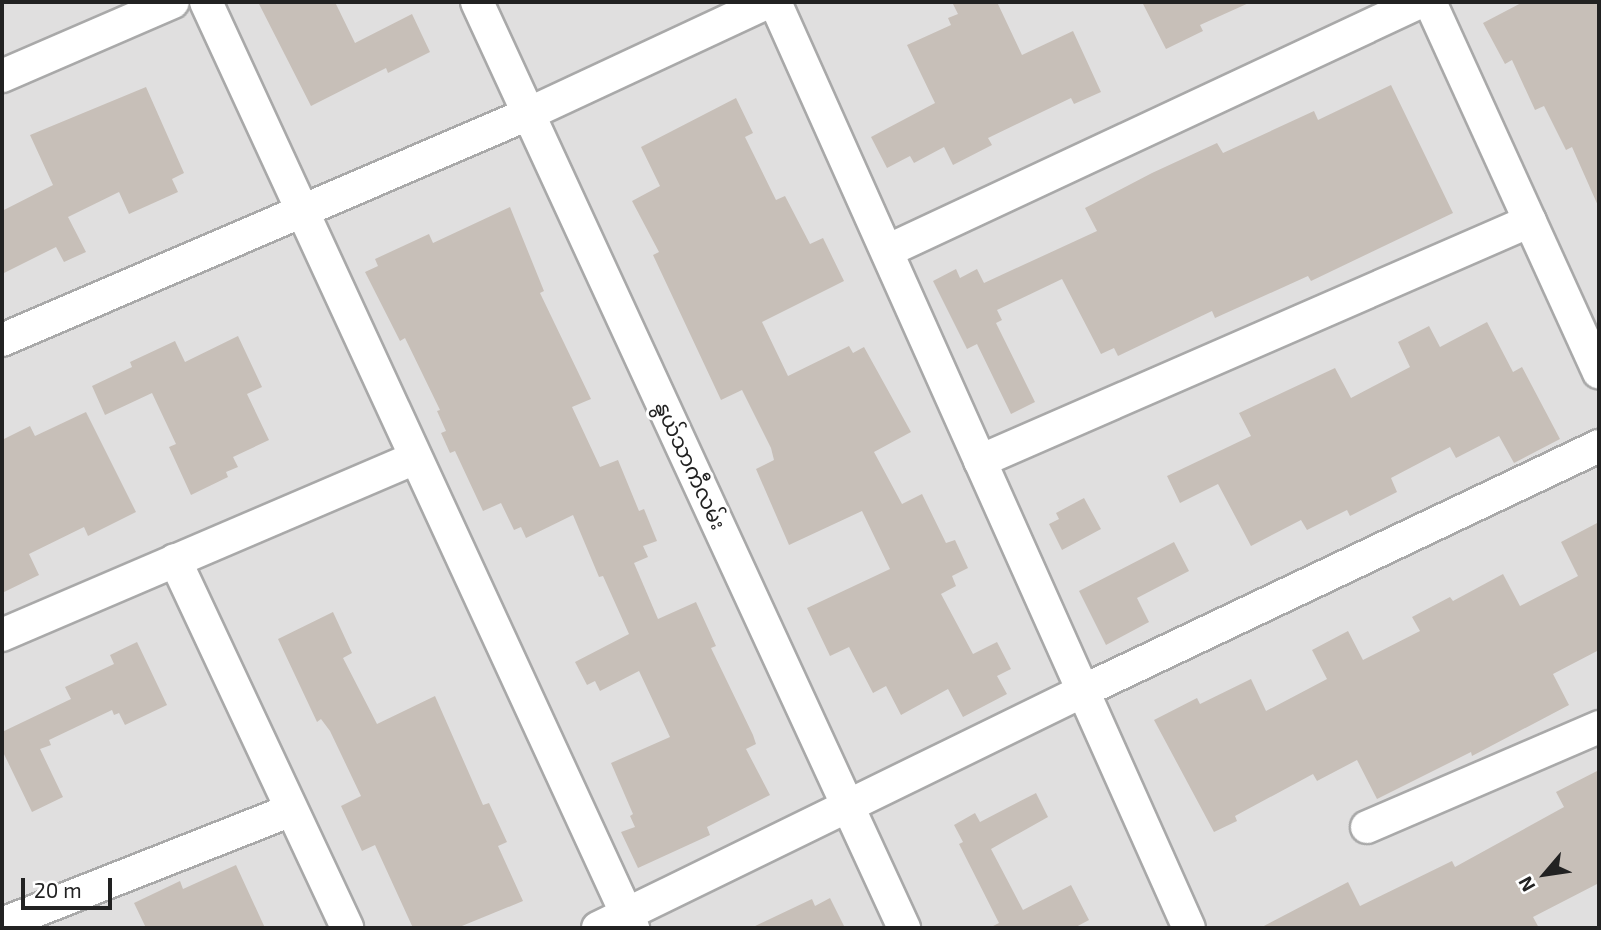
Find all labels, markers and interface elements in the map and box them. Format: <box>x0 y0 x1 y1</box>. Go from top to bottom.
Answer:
street label: နွယ်သာကီလမ်း <box>650 397 732 533</box>
north arrow <box>1510 839 1580 909</box>
scale bar <box>24 864 116 908</box>
text: N <box>1513 873 1540 896</box>
text: 20 m <box>34 877 82 902</box>

